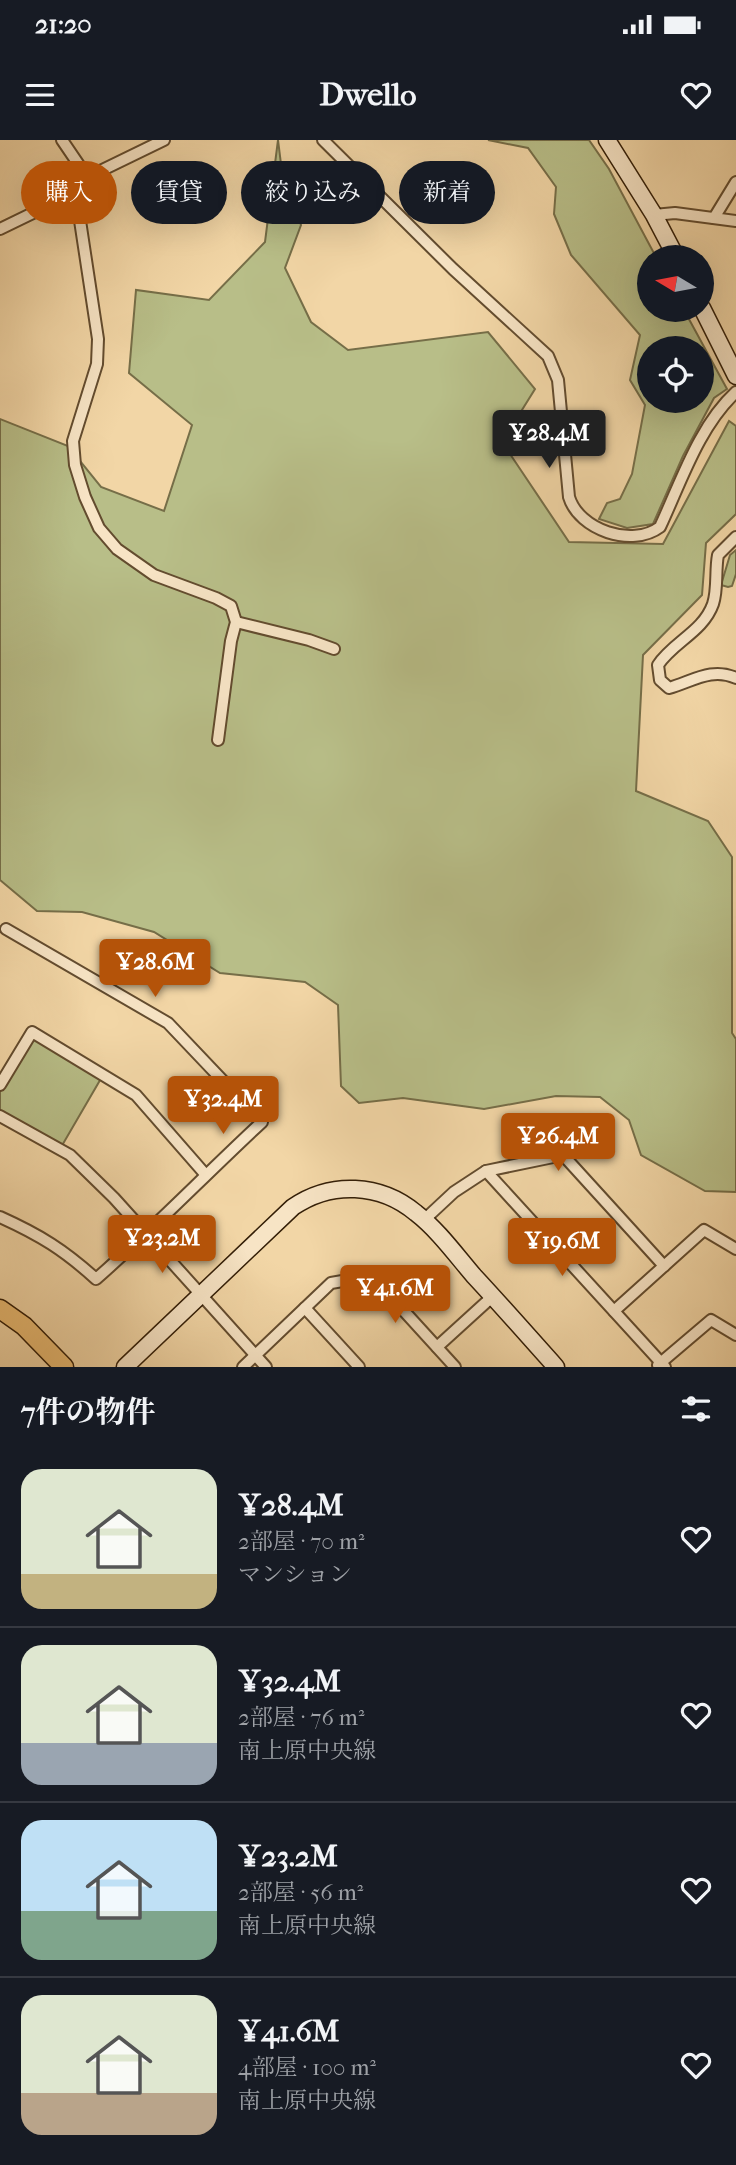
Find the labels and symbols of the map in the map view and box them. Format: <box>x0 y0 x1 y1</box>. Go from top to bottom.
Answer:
north arrow <box>637 245 714 322</box>
pin: ¥28.4M <box>492 410 606 470</box>
pin: ¥28.6M <box>98 940 212 999</box>
pin: ¥32.4M <box>166 1076 280 1136</box>
pin: ¥26.4M <box>501 1114 615 1173</box>
pin: ¥23.2M <box>105 1216 219 1275</box>
pin: ¥19.6M <box>505 1218 619 1278</box>
pin: ¥41.6M <box>338 1266 452 1325</box>

